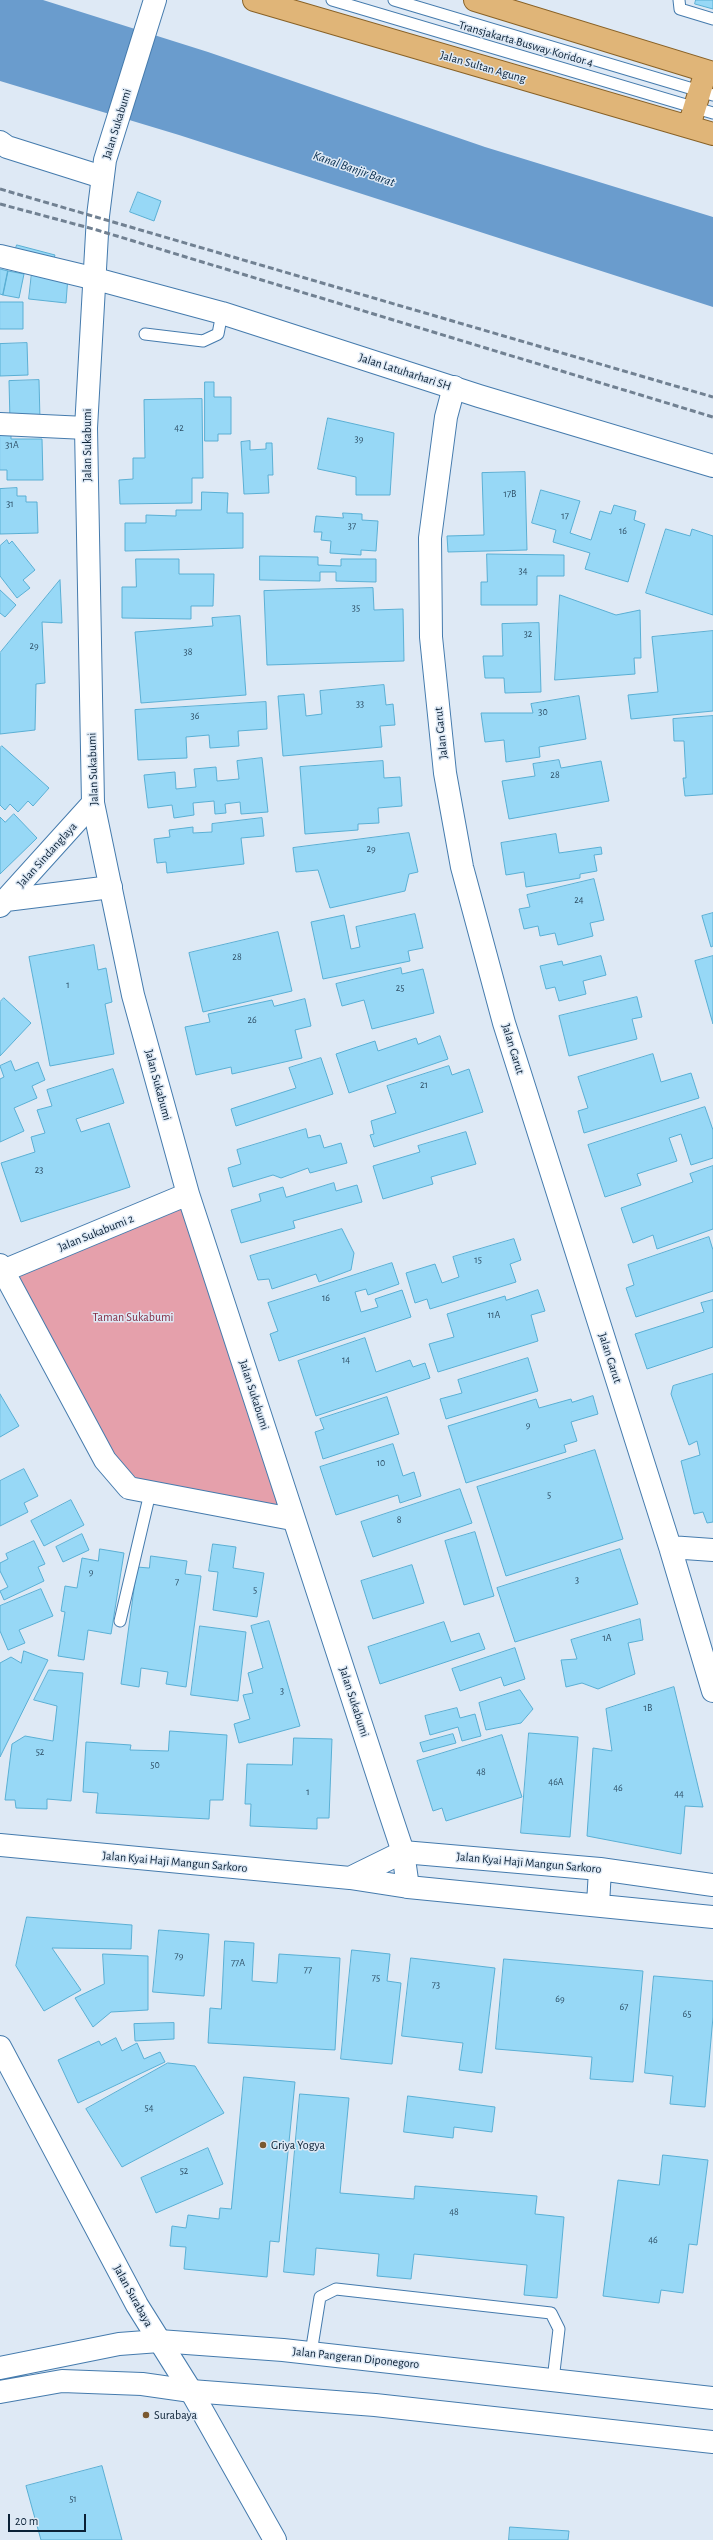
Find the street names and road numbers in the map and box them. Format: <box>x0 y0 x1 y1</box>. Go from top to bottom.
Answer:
street label: Transjakarta Busway Koridor 4 <box>457 18 595 70</box>
street label: Jalan Sultan Agung <box>438 48 528 86</box>
street label: Jalan Sukabumi <box>99 87 135 161</box>
street label: Jalan Latuharhari SH <box>357 350 453 394</box>
street label: Jalan Sukabumi <box>80 409 94 481</box>
street label: Jalan Garut <box>431 706 451 760</box>
street label: Jalan Sukabumi <box>85 732 101 806</box>
street label: Jalan Sindanglaya <box>14 819 80 891</box>
street label: Jalan Garut <box>499 1022 527 1076</box>
street label: Jalan Sukabumi <box>142 1048 174 1122</box>
street label: Jalan Sukabumi 2 <box>56 1211 136 1255</box>
street label: Jalan Garut <box>595 1331 625 1385</box>
street label: Jalan Sukabumi <box>236 1358 272 1432</box>
street label: Jalan Sukabumi <box>336 1665 372 1739</box>
street label: Jalan Kyai Haji Mangun Sarkoro <box>102 1848 248 1876</box>
street label: Jalan Kyai Haji Mangun Sarkoro <box>456 1849 602 1877</box>
street label: Jalan Surabaya <box>110 2263 156 2329</box>
street label: Jalan Pangeran Diponegoro <box>292 2344 420 2372</box>

